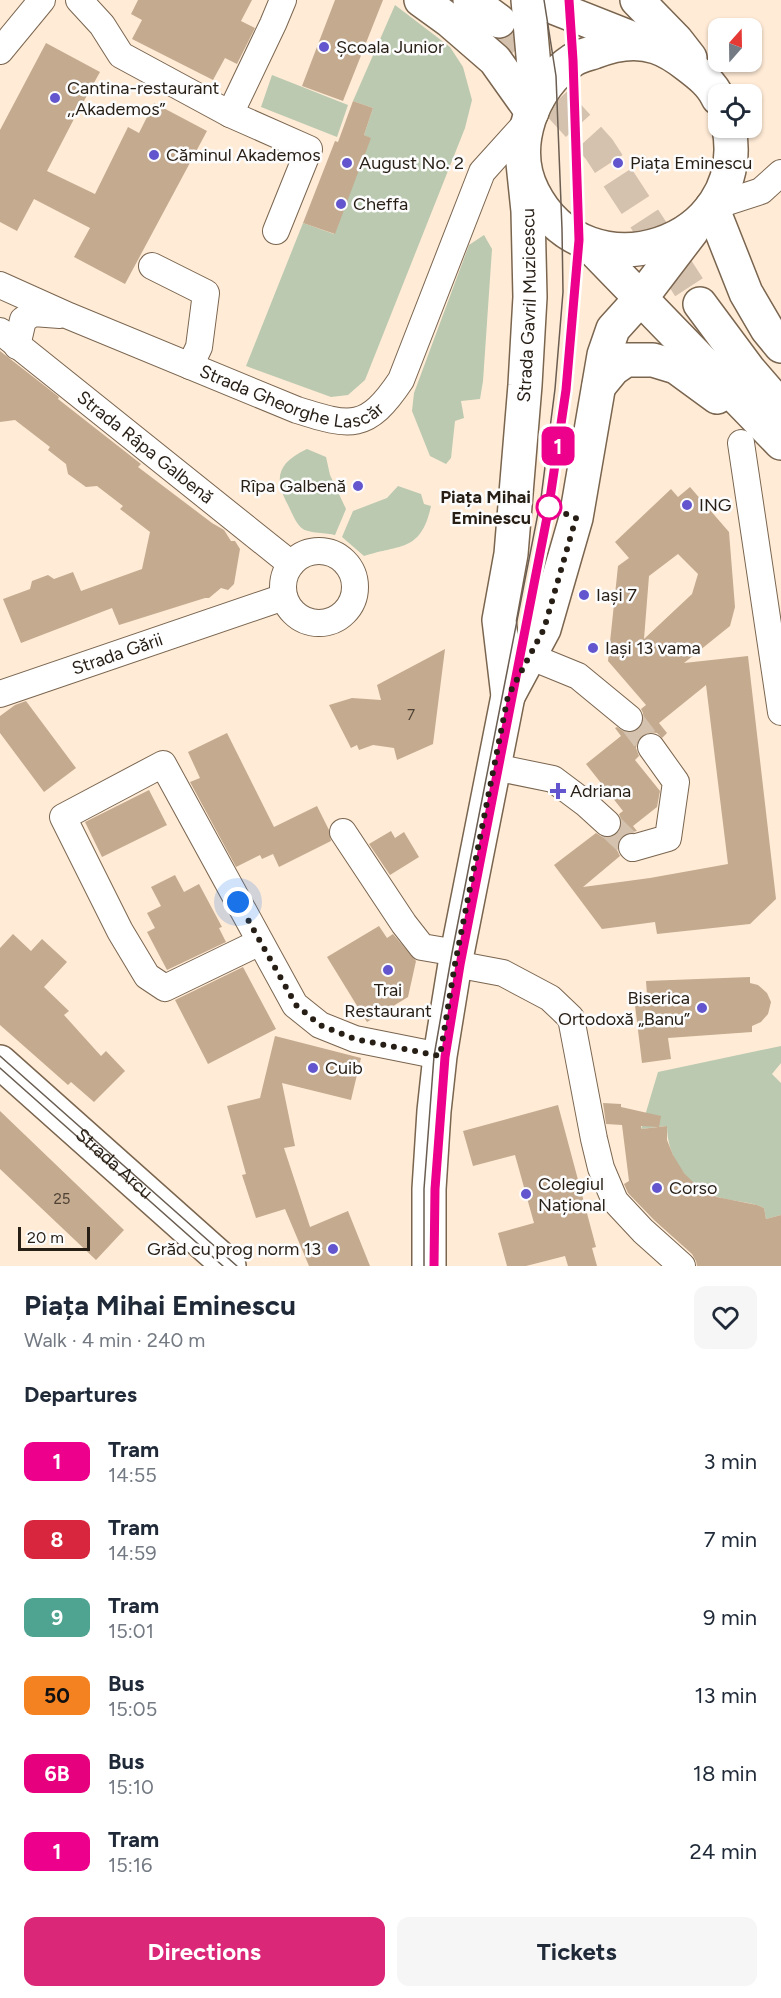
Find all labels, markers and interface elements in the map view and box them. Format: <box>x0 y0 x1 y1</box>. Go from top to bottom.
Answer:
north arrow <box>708 18 762 72</box>
map controls <box>708 18 762 138</box>
place label: Școala Junior <box>336 36 444 58</box>
marker: Școala Junior <box>317 40 331 54</box>
place label: Cantina-restaurant ,,Akademos” <box>67 77 220 120</box>
button: locate <box>708 84 762 138</box>
marker: Cantina-restaurant ,,Akademos” <box>48 91 62 105</box>
place label: Căminul Akademos <box>166 144 321 166</box>
marker: Căminul Akademos <box>147 148 161 162</box>
place label: August No. 2 <box>359 152 464 174</box>
place label: Piața Eminescu <box>630 152 752 174</box>
marker: August No. 2 <box>340 156 354 170</box>
marker: Piața Eminescu <box>611 156 625 170</box>
place label: Cheffa <box>353 193 408 215</box>
marker: Cheffa <box>334 197 348 211</box>
street label: Strada Gavril Muzicescu <box>513 208 541 403</box>
street label: Strada Gheorghe Lascăr <box>196 360 388 433</box>
street label: Strada Râpa Galbenă <box>73 386 218 509</box>
line badge: 1 <box>538 426 578 466</box>
text: 1 <box>554 434 562 459</box>
place label: Rîpa Galbenă <box>240 475 346 497</box>
marker: Rîpa Galbenă <box>351 479 365 493</box>
place label: Piața Mihai Eminescu <box>440 486 531 529</box>
marker: Piața Mihai Eminescu <box>536 494 562 520</box>
place label: ING <box>699 494 732 516</box>
marker: ING <box>680 498 694 512</box>
place label: Iași 7 <box>596 584 637 606</box>
marker: Iași 7 <box>577 588 591 602</box>
street label: Strada Gării <box>69 628 166 680</box>
place label: Iași 13 vama <box>605 637 701 659</box>
marker: Iași 13 vama <box>586 641 600 655</box>
house number: 7 <box>407 706 415 724</box>
place label: Adriana <box>570 780 631 802</box>
marker: Adriana <box>551 784 565 798</box>
your location <box>223 887 253 917</box>
marker: Trai Restaurant <box>381 963 395 977</box>
place label: Trai Restaurant <box>344 979 432 1022</box>
place label: Biserica Ortodoxă „Banu” <box>558 987 690 1030</box>
marker: Biserica Ortodoxă „Banu” <box>695 1001 709 1015</box>
place label: Cuib <box>325 1057 363 1079</box>
marker: Cuib <box>306 1061 320 1075</box>
street label: Strada Arcu <box>71 1124 157 1204</box>
place label: Colegiul Național <box>538 1173 606 1216</box>
place label: Corso <box>669 1177 717 1199</box>
marker: Corso <box>650 1181 664 1195</box>
marker: Colegiul Național <box>519 1187 533 1201</box>
house number: 25 <box>53 1190 71 1208</box>
scale bar <box>18 1224 90 1252</box>
text: 20 m <box>27 1228 64 1247</box>
place label: Grăd cu prog norm 13 <box>147 1238 321 1260</box>
marker: Grăd cu prog norm 13 <box>326 1242 340 1256</box>
button: heart <box>694 1286 757 1349</box>
text: Piața Mihai Eminescu <box>24 1288 296 1322</box>
text: Walk · 4 min · 240 m <box>24 1328 205 1352</box>
text: Departures <box>24 1381 137 1408</box>
text: Tram <box>108 1436 159 1463</box>
text: 3 min <box>703 1448 757 1475</box>
text: 1 <box>53 1449 61 1474</box>
text: 14:55 <box>108 1463 157 1487</box>
text: Tram <box>108 1514 159 1541</box>
text: 7 min <box>704 1526 757 1553</box>
text: 8 <box>51 1527 63 1552</box>
text: 14:59 <box>108 1541 157 1565</box>
text: Tram <box>108 1592 159 1619</box>
text: 9 min <box>703 1604 757 1631</box>
text: 9 <box>51 1605 63 1630</box>
text: 15:01 <box>108 1619 154 1643</box>
text: Bus <box>108 1670 144 1697</box>
text: 13 min <box>694 1682 757 1709</box>
text: 50 <box>44 1683 70 1708</box>
text: 15:05 <box>108 1697 157 1721</box>
text: Bus <box>108 1748 144 1775</box>
text: 18 min <box>693 1760 757 1787</box>
text: 6B <box>44 1761 70 1786</box>
text: 15:10 <box>108 1775 154 1799</box>
text: Tram <box>108 1826 159 1853</box>
text: 24 min <box>690 1838 757 1865</box>
text: 1 <box>53 1839 61 1864</box>
text: 15:16 <box>108 1853 152 1877</box>
button: Directions <box>24 1917 385 1986</box>
button: Tickets <box>397 1917 757 1986</box>

